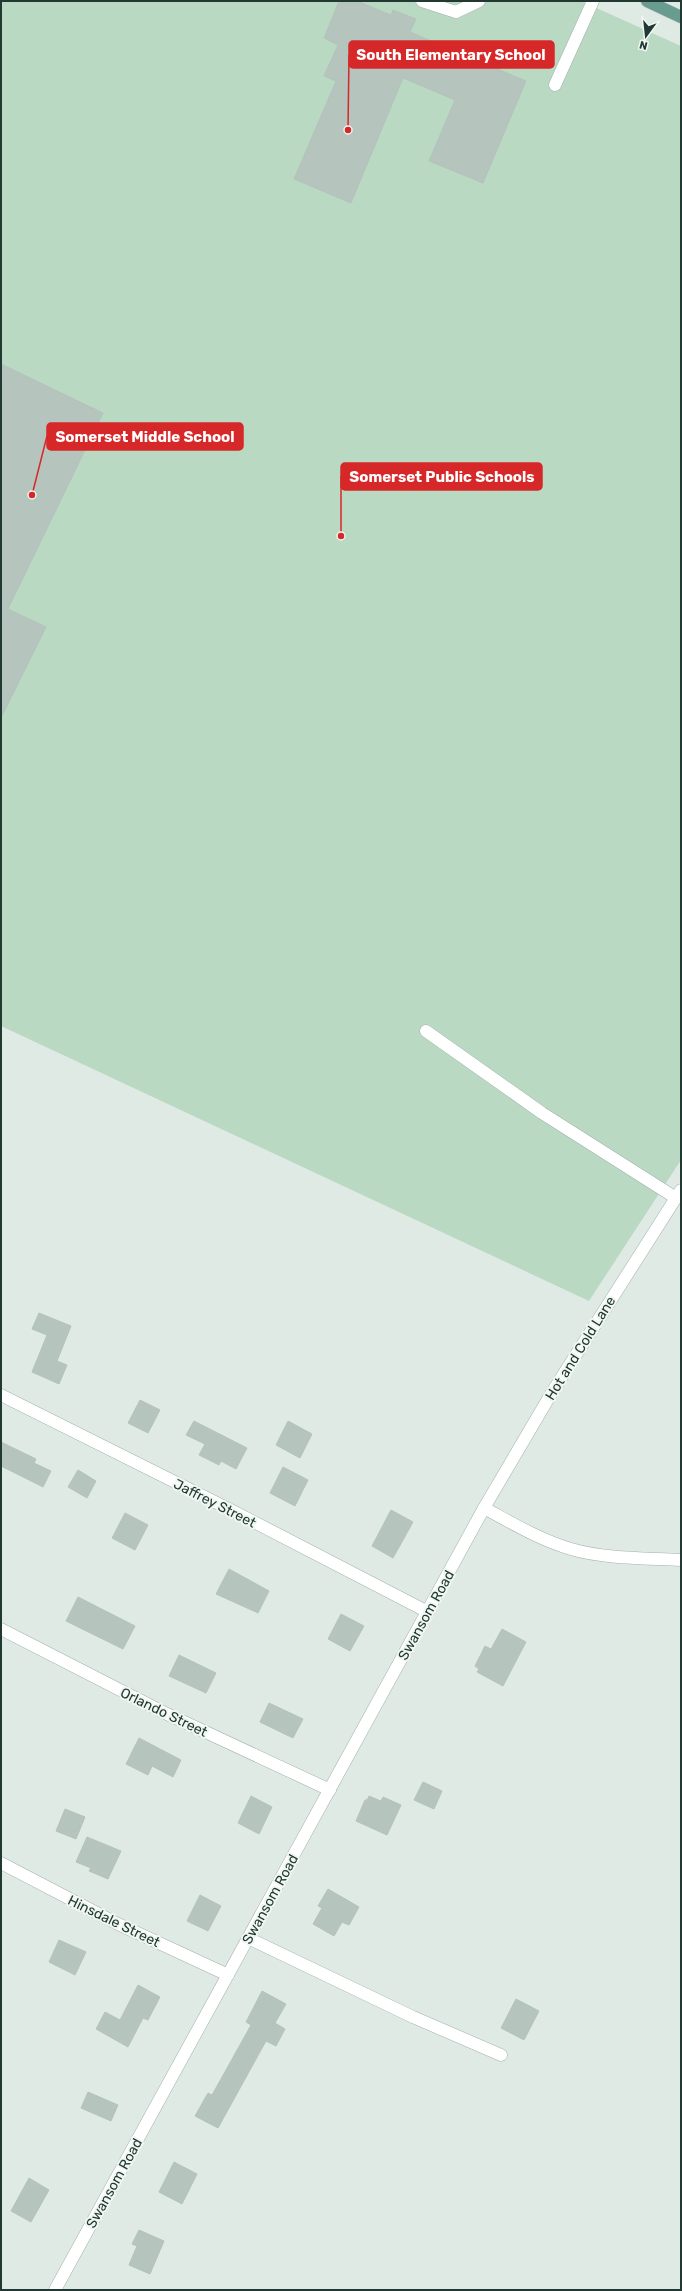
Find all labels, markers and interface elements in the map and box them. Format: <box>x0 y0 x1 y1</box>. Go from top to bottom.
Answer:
north arrow <box>626 16 666 56</box>
text: N <box>638 38 649 52</box>
callout: South Elementary School <box>349 41 554 68</box>
text: South Elementary School <box>356 46 546 64</box>
callout: Somerset Middle School <box>47 423 243 450</box>
text: Somerset Middle School <box>55 428 235 446</box>
callout: Somerset Public Schools <box>341 463 542 490</box>
text: Somerset Public Schools <box>349 468 535 486</box>
street label: Hot and Cold Lane <box>542 1293 619 1403</box>
street label: Jaffrey Street <box>171 1475 259 1532</box>
street label: Swansom Road <box>395 1567 458 1663</box>
street label: Orlando Street <box>118 1684 211 1741</box>
street label: Swansom Road <box>239 1851 302 1947</box>
street label: Hinsdale Street <box>65 1892 163 1951</box>
street label: Swansom Road <box>83 2135 146 2231</box>

